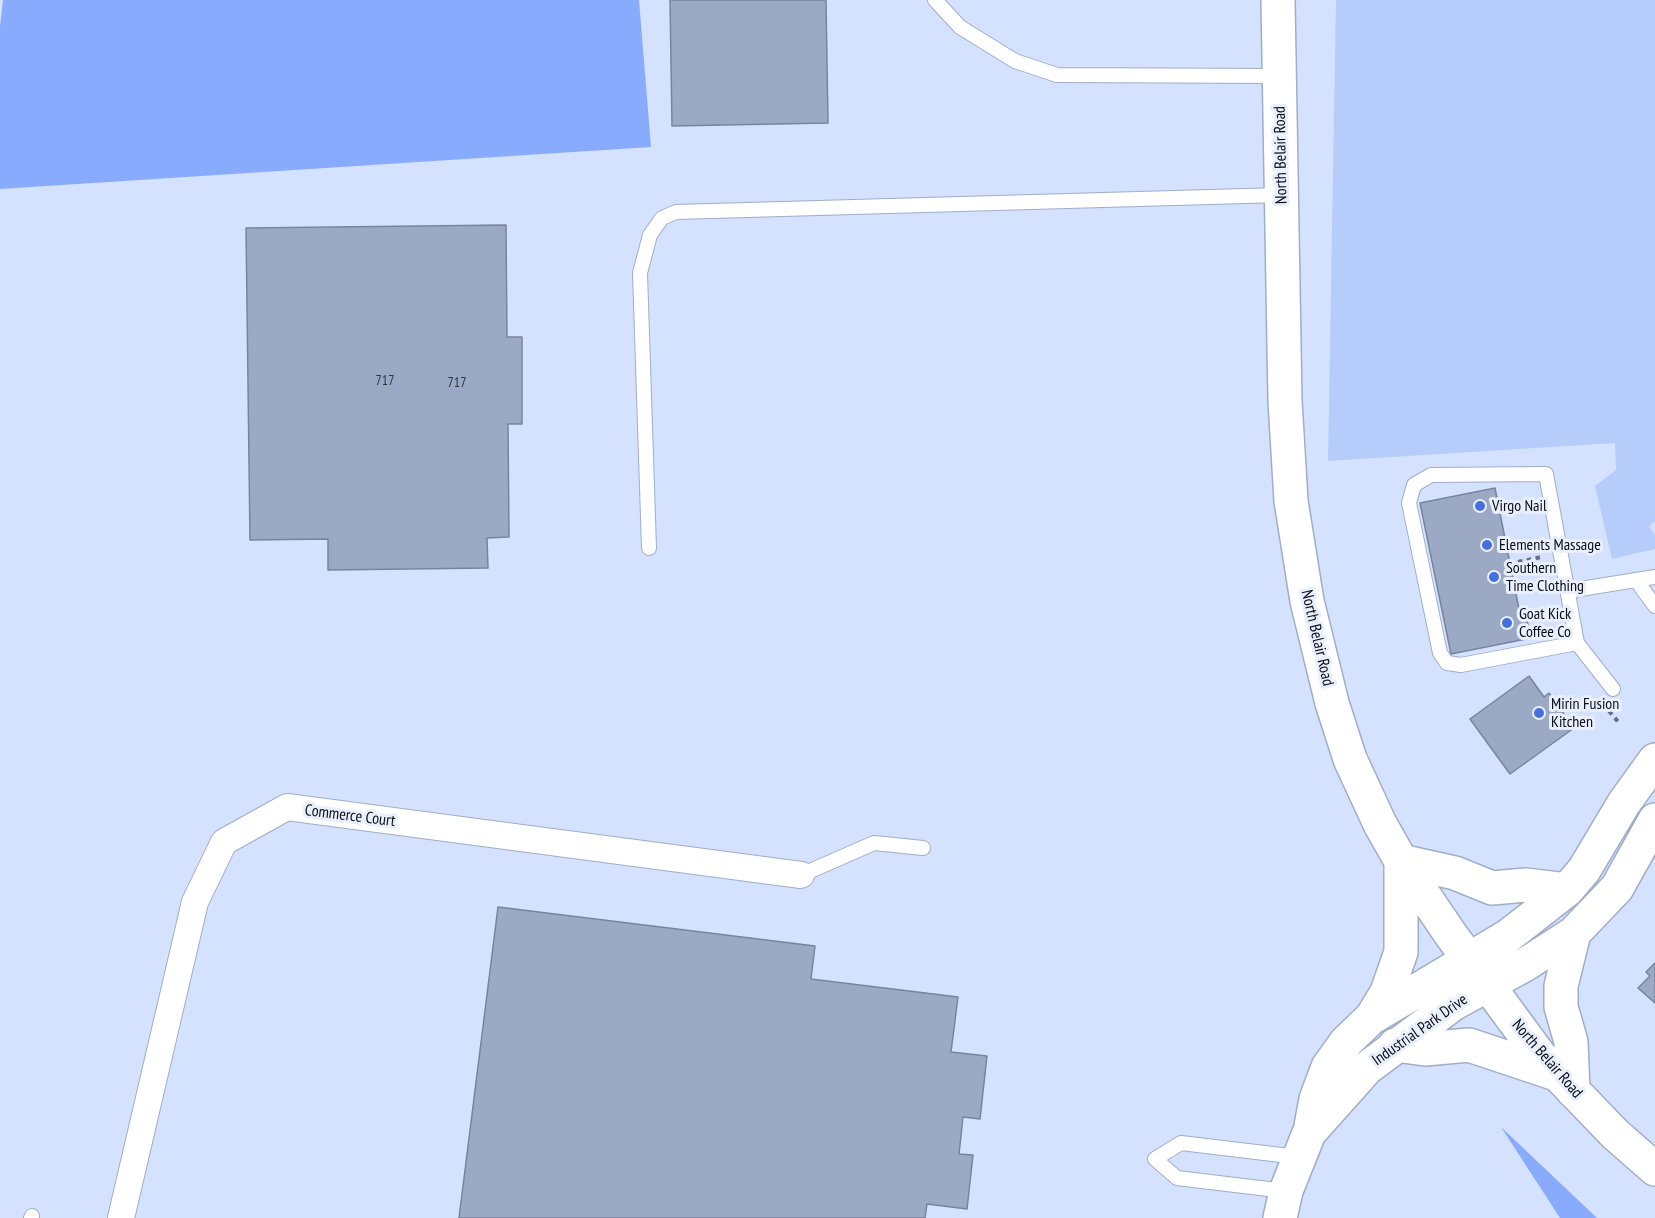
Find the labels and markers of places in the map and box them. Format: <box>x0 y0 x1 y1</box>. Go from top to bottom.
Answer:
place label: Virgo Nail <box>1492 496 1547 516</box>
marker: Virgo Nail <box>1473 499 1487 513</box>
place label: Elements Massage <box>1499 535 1601 555</box>
marker: Elements Massage <box>1480 538 1494 552</box>
place label: Southern Time Clothing <box>1506 558 1584 596</box>
marker: Southern Time Clothing <box>1487 570 1501 584</box>
place label: Goat Kick Coffee Co <box>1519 604 1571 642</box>
marker: Goat Kick Coffee Co <box>1500 616 1514 630</box>
place label: Mirin Fusion Kitchen <box>1551 694 1619 732</box>
marker: Mirin Fusion Kitchen <box>1532 706 1546 720</box>

